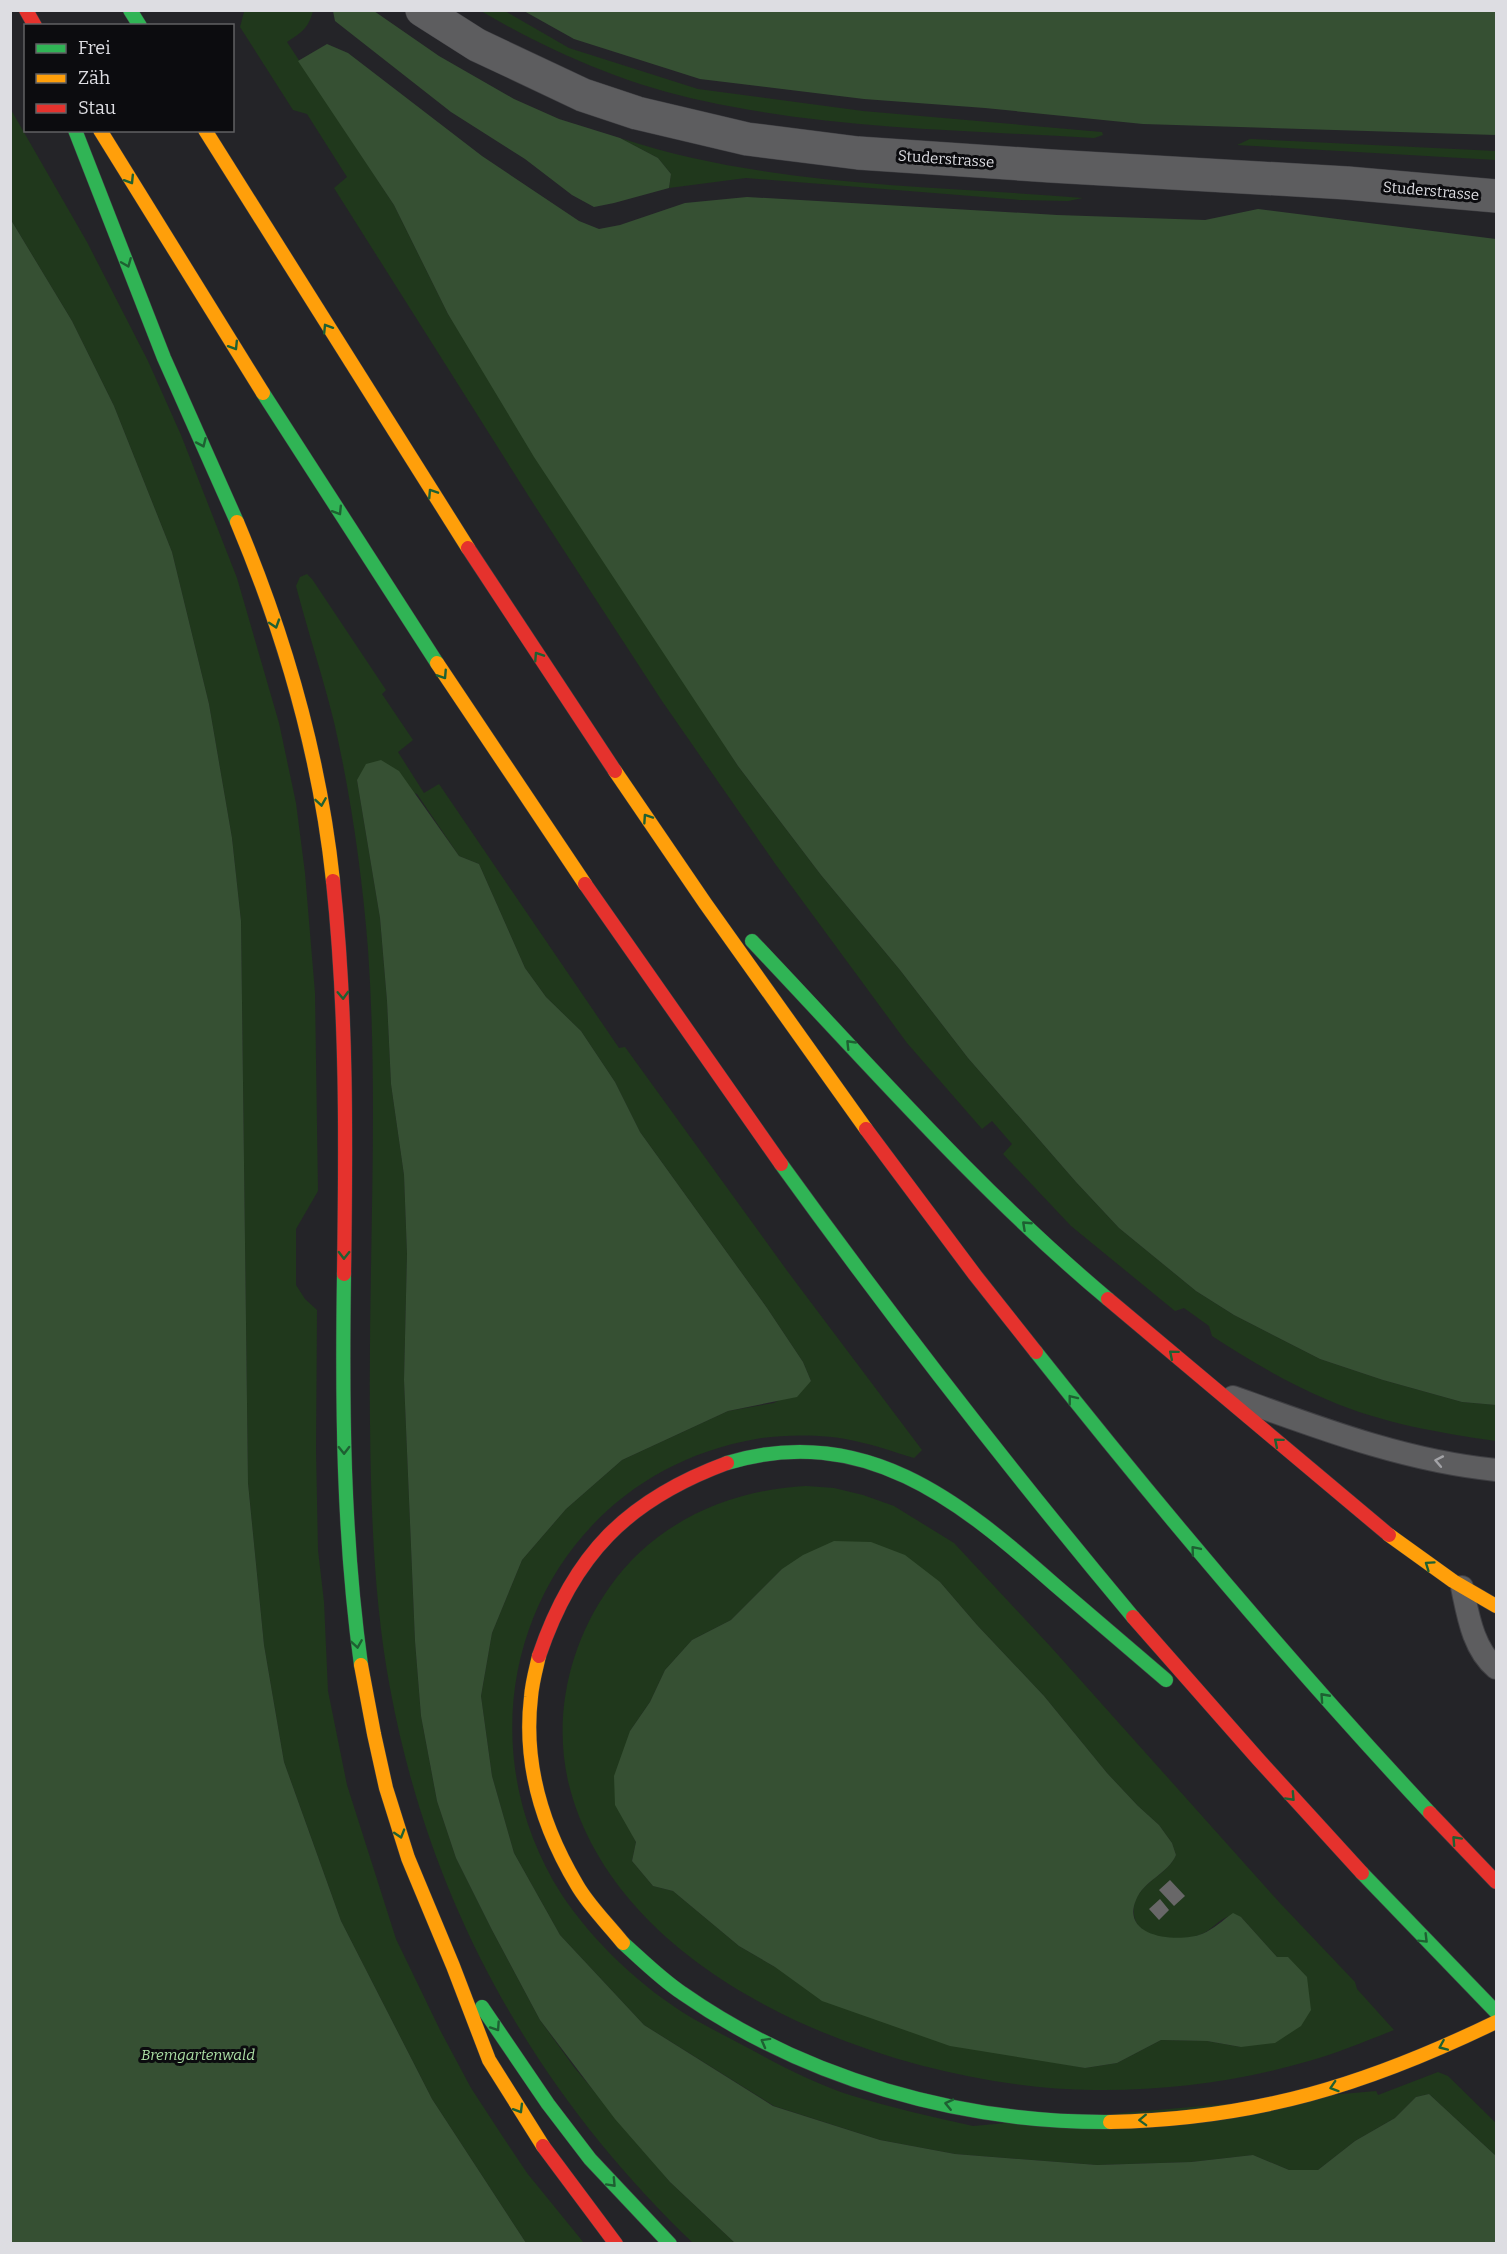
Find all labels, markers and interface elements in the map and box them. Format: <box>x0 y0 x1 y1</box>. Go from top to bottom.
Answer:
legend <box>24 24 234 132</box>
text: Frei <box>78 37 111 59</box>
text: Zäh <box>78 67 110 89</box>
text: Stau <box>78 97 116 119</box>
street label: Studerstrasse <box>897 147 995 171</box>
one-way arrow <box>123 174 135 184</box>
street label: Studerstrasse <box>1382 178 1480 204</box>
one-way arrow <box>120 257 132 268</box>
one-way arrow <box>323 324 335 334</box>
one-way arrow <box>226 340 238 350</box>
one-way arrow <box>195 437 207 448</box>
one-way arrow <box>428 488 439 499</box>
one-way arrow <box>331 504 342 515</box>
one-way arrow <box>268 618 281 629</box>
one-way arrow <box>534 652 545 663</box>
one-way arrow <box>436 668 447 679</box>
one-way arrow <box>314 797 326 806</box>
one-way arrow <box>643 814 654 825</box>
one-way arrow <box>337 991 349 1000</box>
one-way arrow <box>846 1040 857 1051</box>
one-way arrow <box>1022 1222 1033 1233</box>
one-way arrow <box>338 1251 350 1260</box>
one-way arrow <box>1169 1350 1180 1361</box>
one-way arrow <box>1068 1395 1079 1406</box>
one-way arrow <box>1274 1438 1285 1449</box>
one-way arrow <box>338 1446 350 1455</box>
one-way arrow <box>1434 1455 1444 1468</box>
one-way arrow <box>1192 1546 1203 1557</box>
one-way arrow <box>1424 1561 1435 1572</box>
one-way arrow <box>350 1639 363 1649</box>
one-way arrow <box>1320 1693 1331 1704</box>
one-way arrow <box>1284 1790 1295 1801</box>
one-way arrow <box>393 1828 405 1839</box>
one-way arrow <box>1452 1837 1463 1847</box>
one-way arrow <box>1417 1932 1428 1943</box>
one-way arrow <box>489 2020 500 2031</box>
one-way arrow <box>761 2038 771 2049</box>
one-way arrow <box>1439 2039 1450 2051</box>
park label: Bremgartenwald <box>141 2046 255 2064</box>
one-way arrow <box>1329 2080 1340 2093</box>
one-way arrow <box>944 2099 954 2112</box>
one-way arrow <box>511 2103 523 2113</box>
one-way arrow <box>1138 2114 1147 2126</box>
one-way arrow <box>605 2176 616 2186</box>

